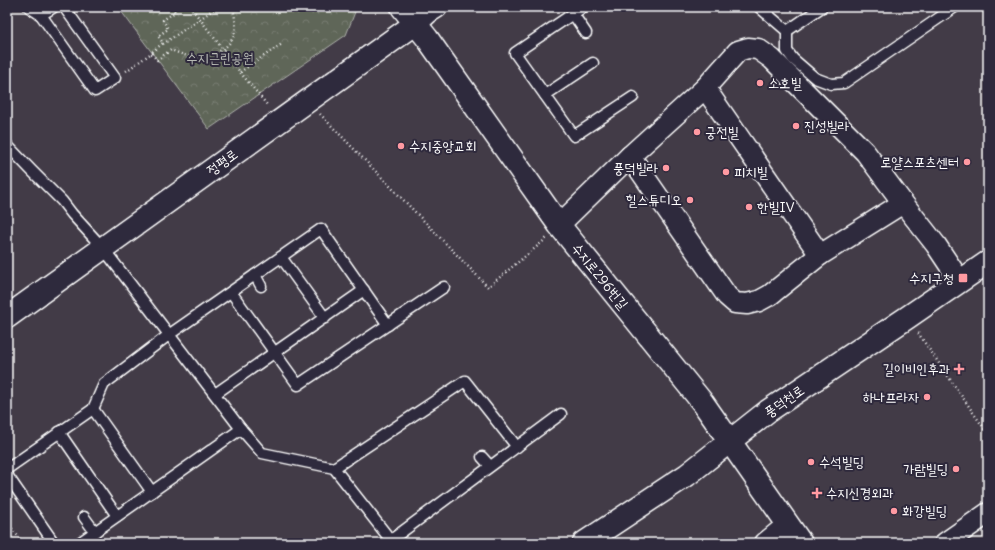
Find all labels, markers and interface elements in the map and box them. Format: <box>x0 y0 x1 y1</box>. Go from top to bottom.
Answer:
park label: 수지근린공원 <box>186 49 254 67</box>
place label: 소호빌 <box>768 74 803 92</box>
marker: 소호빌 <box>755 78 765 88</box>
place label: 진성빌라 <box>804 117 850 135</box>
marker: 진성빌라 <box>791 121 801 131</box>
place label: 궁전빌 <box>705 123 740 141</box>
marker: 궁전빌 <box>692 127 702 137</box>
place label: 수지중앙교회 <box>409 137 477 155</box>
marker: 수지중앙교회 <box>396 141 406 151</box>
street label: 정평로 <box>203 145 241 179</box>
place label: 로얄스포츠센터 <box>880 153 959 171</box>
marker: 로얄스포츠센터 <box>962 157 972 167</box>
place label: 풍덕빌라 <box>613 159 659 177</box>
marker: 풍덕빌라 <box>661 163 671 173</box>
place label: 피치빌 <box>734 163 769 181</box>
marker: 피치빌 <box>721 167 731 177</box>
place label: 힐스튜디오 <box>626 191 682 209</box>
marker: 힐스튜디오 <box>685 195 695 205</box>
place label: 한빌IV <box>757 198 795 216</box>
marker: 한빌IV <box>744 202 754 212</box>
street label: 수지로296번길 <box>568 239 633 313</box>
place label: 수지구청 <box>909 269 954 287</box>
marker: 수지구청 <box>957 272 969 284</box>
place label: 길이비인후과 <box>882 360 950 378</box>
marker: 길이비인후과 <box>953 363 965 375</box>
street label: 풍덕천로 <box>760 381 808 421</box>
place label: 하나프라자 <box>863 388 920 406</box>
marker: 하나프라자 <box>922 392 932 402</box>
place label: 수석빌딩 <box>819 453 864 471</box>
marker: 수석빌딩 <box>806 457 816 467</box>
place label: 가람빌딩 <box>903 460 948 478</box>
marker: 가람빌딩 <box>951 464 961 474</box>
place label: 수지신경외과 <box>826 484 894 502</box>
marker: 수지신경외과 <box>811 487 823 499</box>
place label: 화강빌딩 <box>902 502 947 520</box>
marker: 화강빌딩 <box>889 506 899 516</box>

